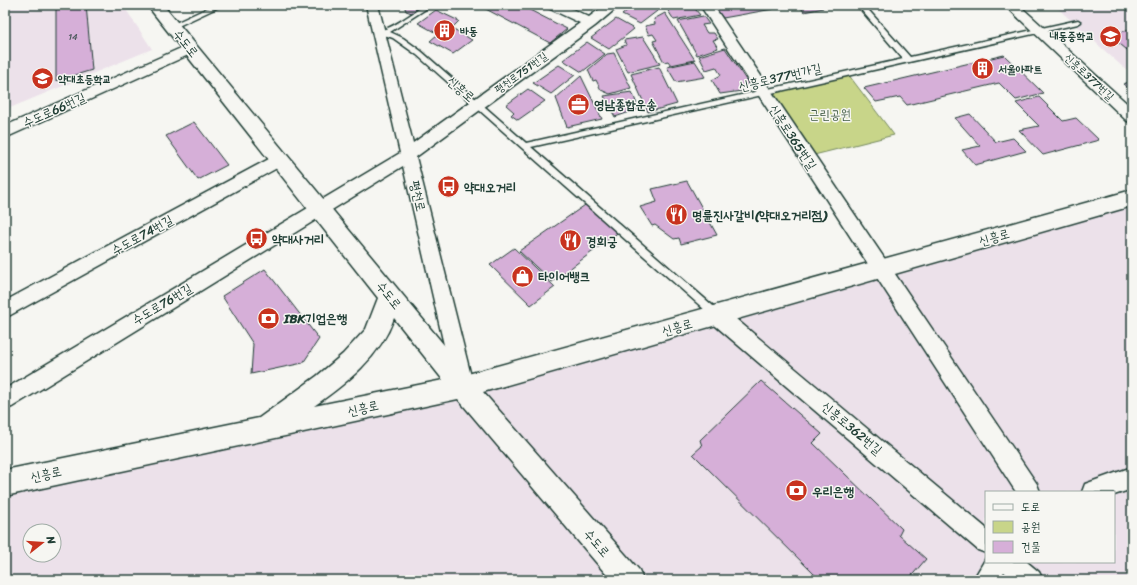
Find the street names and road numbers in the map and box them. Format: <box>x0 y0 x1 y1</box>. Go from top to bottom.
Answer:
street label: 수도로 <box>167 24 205 62</box>
street label: 평천로751번길 <box>490 47 552 99</box>
street label: 신흥로377번길 <box>1060 49 1119 105</box>
street label: 신흥로377번가길 <box>736 56 824 98</box>
street label: 신흥로 <box>442 70 480 108</box>
street label: 수도로66번길 <box>19 86 89 134</box>
street label: 신흥로365번길 <box>763 99 823 175</box>
street label: 평천로 <box>403 178 433 214</box>
street label: 수도로74번길 <box>107 208 177 262</box>
street label: 신흥로 <box>976 222 1012 252</box>
street label: 수도로 <box>370 276 408 314</box>
street label: 수도로76번길 <box>127 277 197 331</box>
street label: 신흥로 <box>659 312 695 342</box>
street label: 신흥로 <box>345 393 381 423</box>
street label: 신흥로362번길 <box>816 395 888 461</box>
street label: 신흥로 <box>28 459 64 489</box>
street label: 수도로 <box>578 524 616 562</box>

